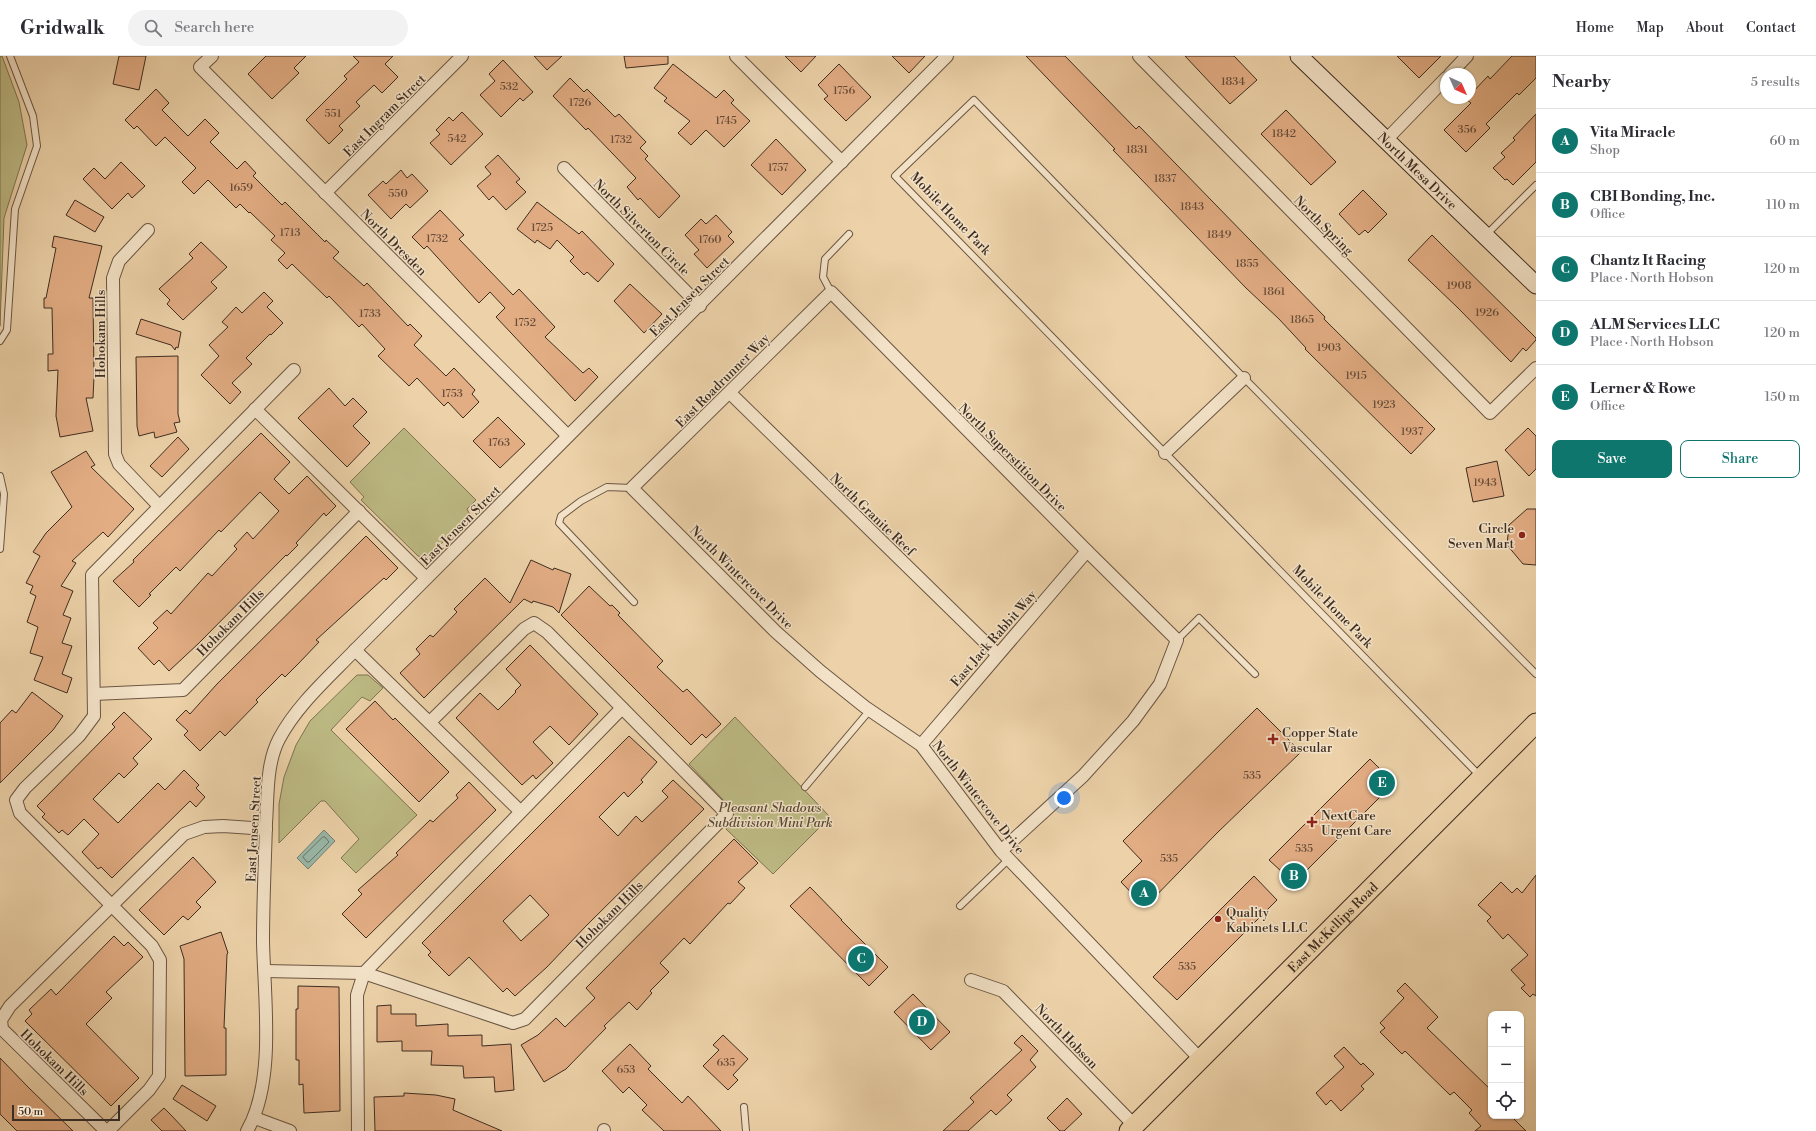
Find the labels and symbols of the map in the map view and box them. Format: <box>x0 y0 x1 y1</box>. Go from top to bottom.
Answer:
north arrow <box>1440 68 1476 104</box>
street label: East Ingram Street <box>340 71 429 160</box>
house number: 1834 <box>1221 75 1245 89</box>
house number: 532 <box>500 80 518 94</box>
house number: 1756 <box>833 84 855 98</box>
house number: 1726 <box>569 96 592 110</box>
house number: 551 <box>325 107 342 121</box>
house number: 1745 <box>715 114 737 128</box>
house number: 356 <box>1458 123 1477 137</box>
house number: 1842 <box>1272 127 1296 141</box>
street label: North Mesa Drive <box>1374 129 1460 214</box>
house number: 542 <box>447 132 467 146</box>
house number: 1732 <box>610 133 632 147</box>
house number: 1831 <box>1126 143 1148 157</box>
house number: 1757 <box>768 161 789 175</box>
street label: Mobile Home Park <box>907 169 995 259</box>
house number: 1837 <box>1154 172 1177 186</box>
street label: North Silverton Circle <box>590 176 693 280</box>
house number: 1659 <box>229 181 253 195</box>
house number: 550 <box>388 187 408 201</box>
street label: North Spring <box>1290 193 1357 259</box>
house number: 1843 <box>1180 200 1204 214</box>
street label: North Dresden <box>357 206 430 279</box>
house number: 1725 <box>531 221 553 235</box>
house number: 1713 <box>280 226 300 240</box>
house number: 1849 <box>1207 228 1232 242</box>
house number: 1732 <box>426 232 448 246</box>
house number: 1760 <box>698 233 722 247</box>
street label: East Jensen Street <box>646 253 733 340</box>
house number: 1855 <box>1235 257 1259 271</box>
house number: 1908 <box>1446 279 1472 293</box>
house number: 1861 <box>1263 285 1285 299</box>
street label: Hohokam Hills <box>93 289 109 378</box>
house number: 1926 <box>1475 306 1499 320</box>
house number: 1733 <box>359 307 381 321</box>
house number: 1865 <box>1290 313 1314 327</box>
house number: 1752 <box>514 316 536 330</box>
street label: East Roadrunner Way <box>672 330 773 431</box>
house number: 1903 <box>1317 341 1341 355</box>
house number: 1915 <box>1345 369 1367 383</box>
house number: 1753 <box>441 387 463 401</box>
house number: 1923 <box>1372 398 1396 412</box>
street label: North Superstition Drive <box>955 400 1070 516</box>
house number: 1937 <box>1401 425 1424 439</box>
house number: 1763 <box>488 436 510 450</box>
street label: North Granite Reef <box>826 470 919 560</box>
house number: 1943 <box>1473 476 1497 490</box>
street label: East Jensen Street <box>417 482 504 569</box>
place label: Circle Seven Mart <box>1448 521 1514 552</box>
street label: North Wintercove Drive <box>686 523 797 633</box>
marker: Circle Seven Mart <box>1517 530 1527 540</box>
street label: Mobile Home Park <box>1289 562 1377 652</box>
street label: Hohokam Hills <box>194 585 268 660</box>
street label: East Jack Rabbit Way <box>947 587 1040 690</box>
place label: Copper State Vascular <box>1281 725 1358 756</box>
marker: Copper State Vascular <box>1267 733 1279 745</box>
street label: North Wintercove Drive <box>929 737 1028 858</box>
pin: E <box>1369 768 1395 798</box>
house number: 535 <box>1243 769 1261 783</box>
street label: East Jensen Street <box>243 775 265 883</box>
your location <box>1054 788 1074 808</box>
park label: Pleasant Shadows Subdivision Mini Park <box>707 800 833 831</box>
place label: NextCare Urgent Care <box>1321 808 1392 839</box>
marker: NextCare Urgent Care <box>1306 816 1318 828</box>
house number: 535 <box>1295 842 1313 856</box>
house number: 535 <box>1160 852 1178 866</box>
pin: B <box>1281 861 1307 891</box>
street label: Hohokam Hills <box>573 877 647 952</box>
pin: A <box>1131 878 1157 908</box>
street label: East McKellips Road <box>1285 879 1382 976</box>
place label: Quality Kabinets LLC <box>1226 905 1308 936</box>
marker: Quality Kabinets LLC <box>1213 914 1223 924</box>
pin: C <box>848 944 874 974</box>
house number: 535 <box>1178 960 1196 974</box>
street label: North Hobson <box>1031 1001 1101 1073</box>
pin: D <box>909 1007 935 1037</box>
street label: Hohokam Hills <box>17 1026 92 1099</box>
house number: 635 <box>717 1056 735 1070</box>
house number: 653 <box>617 1063 635 1077</box>
scale bar <box>12 1103 120 1122</box>

